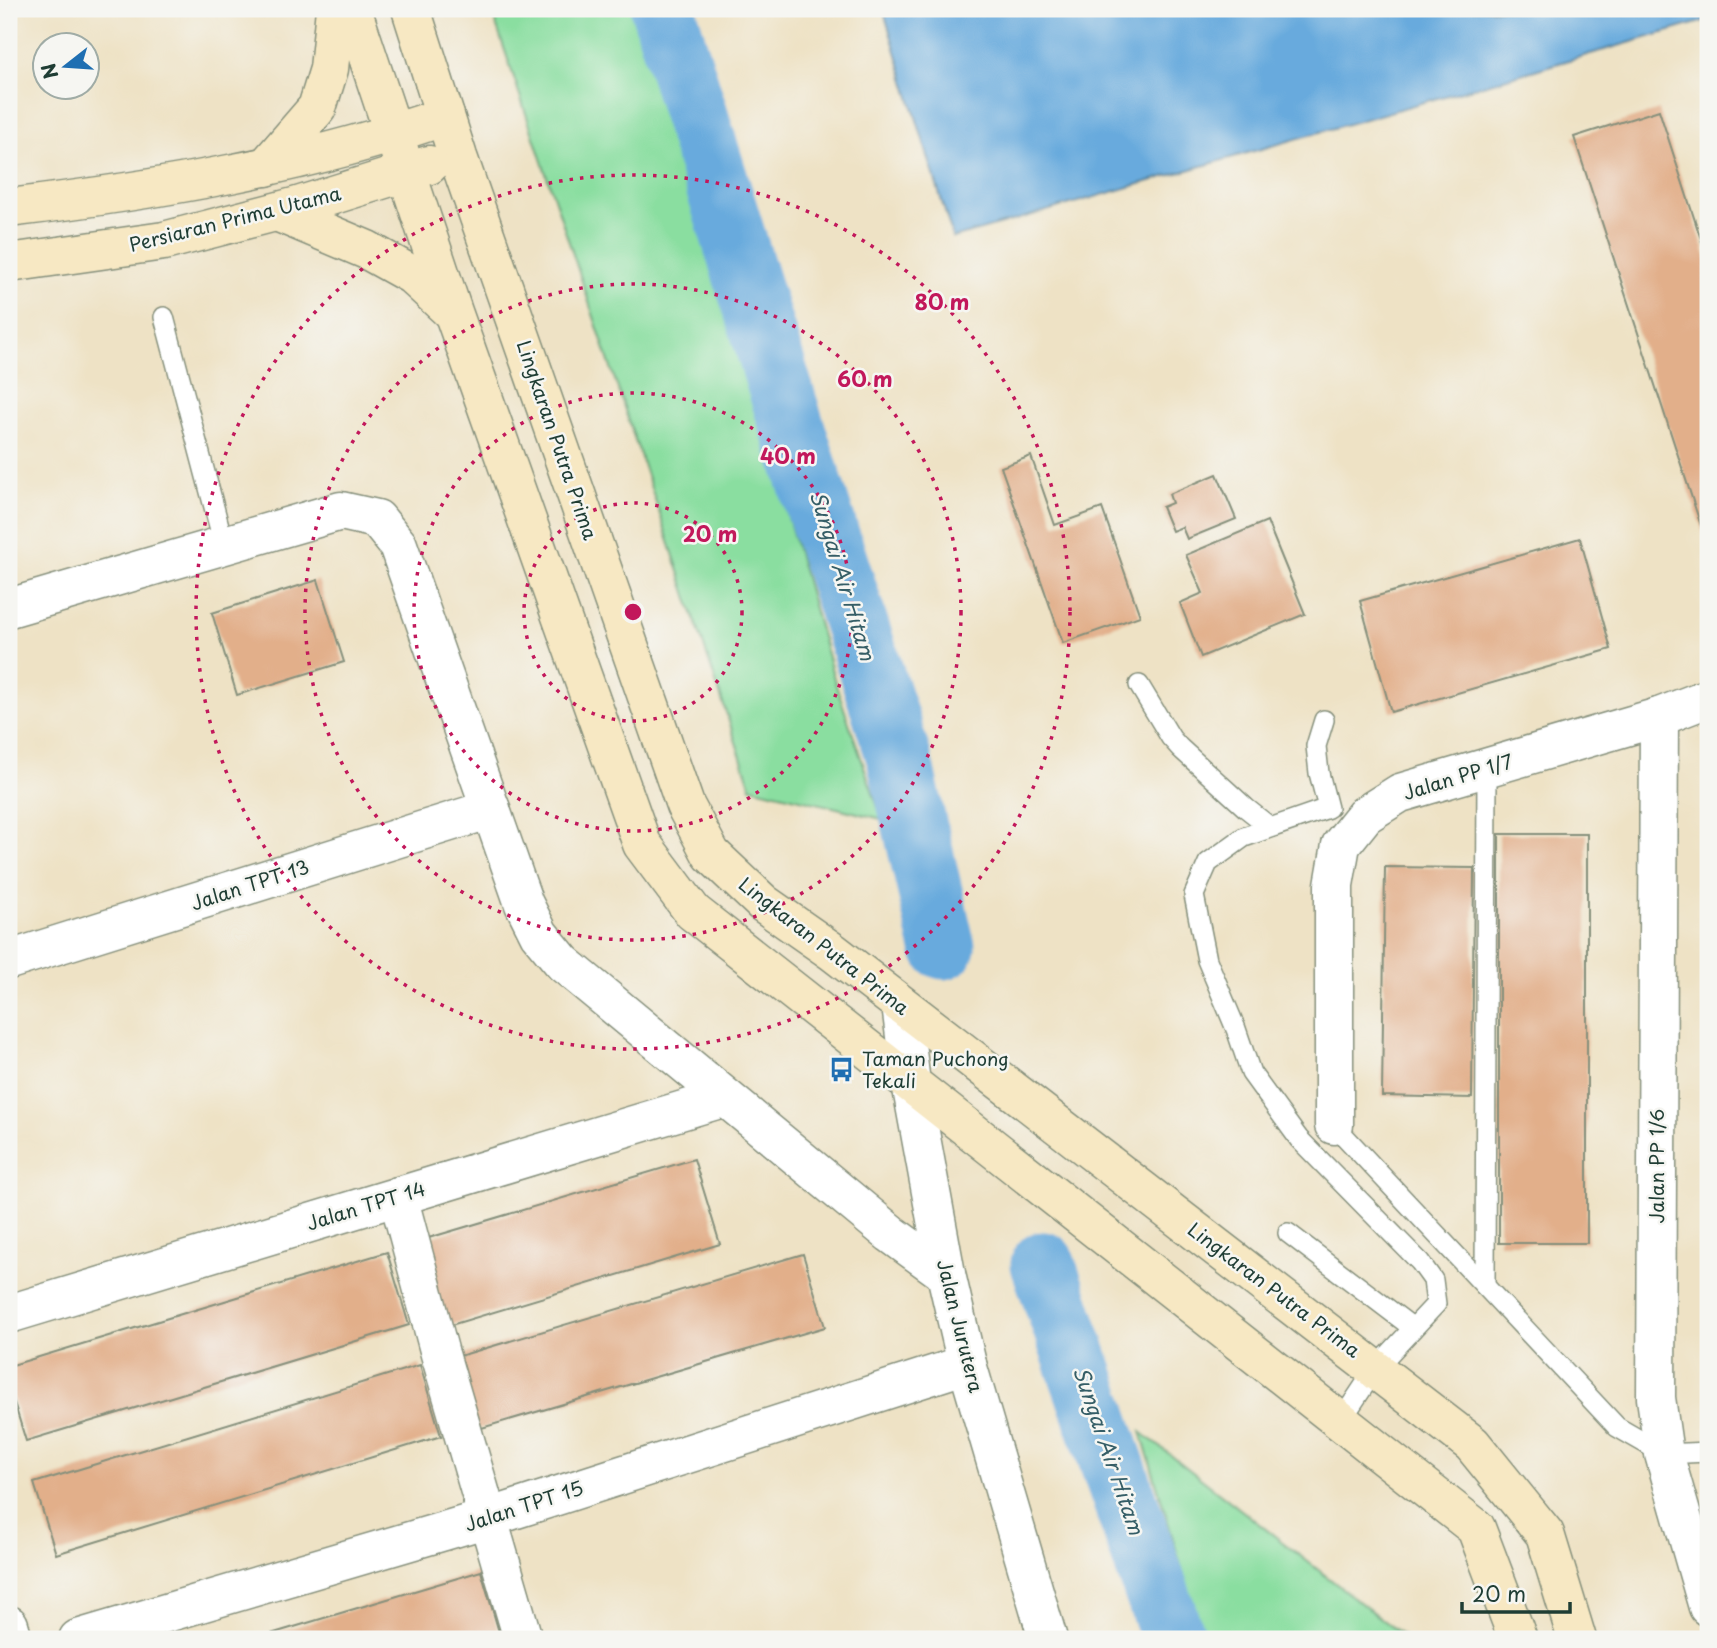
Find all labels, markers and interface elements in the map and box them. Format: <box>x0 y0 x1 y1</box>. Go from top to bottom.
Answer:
north arrow <box>32 32 102 102</box>
text: N <box>33 60 64 83</box>
street label: Persiaran Prima Utama <box>126 178 344 258</box>
text: 80 m <box>915 285 969 317</box>
street label: Lingkaran Putra Prima <box>511 336 605 543</box>
text: 60 m <box>837 362 893 394</box>
text: 40 m <box>760 439 816 471</box>
water label: Sungai Air Hitam <box>803 487 885 665</box>
text: 20 m <box>683 517 737 549</box>
centre of rings <box>621 600 645 624</box>
street label: Jalan PP 1/7 <box>1399 746 1516 806</box>
street label: Jalan TPT 13 <box>187 852 312 916</box>
street label: Lingkaran Putra Prima <box>733 870 916 1021</box>
place label: Taman Puchong Tekali <box>862 1044 1009 1094</box>
bus stop icon: Taman Puchong Tekali <box>828 1056 856 1084</box>
street label: Jalan PP 1/6 <box>1642 1109 1670 1223</box>
street label: Jalan TPT 14 <box>303 1174 429 1236</box>
street label: Lingkaran Putra Prima <box>1182 1215 1367 1363</box>
street label: Jalan Jurutera <box>931 1256 991 1396</box>
water label: Sungai Air Hitam <box>1066 1362 1154 1539</box>
street label: Jalan TPT 15 <box>461 1473 587 1537</box>
scale bar <box>1462 1571 1570 1615</box>
text: 20 m <box>1472 1577 1526 1609</box>

